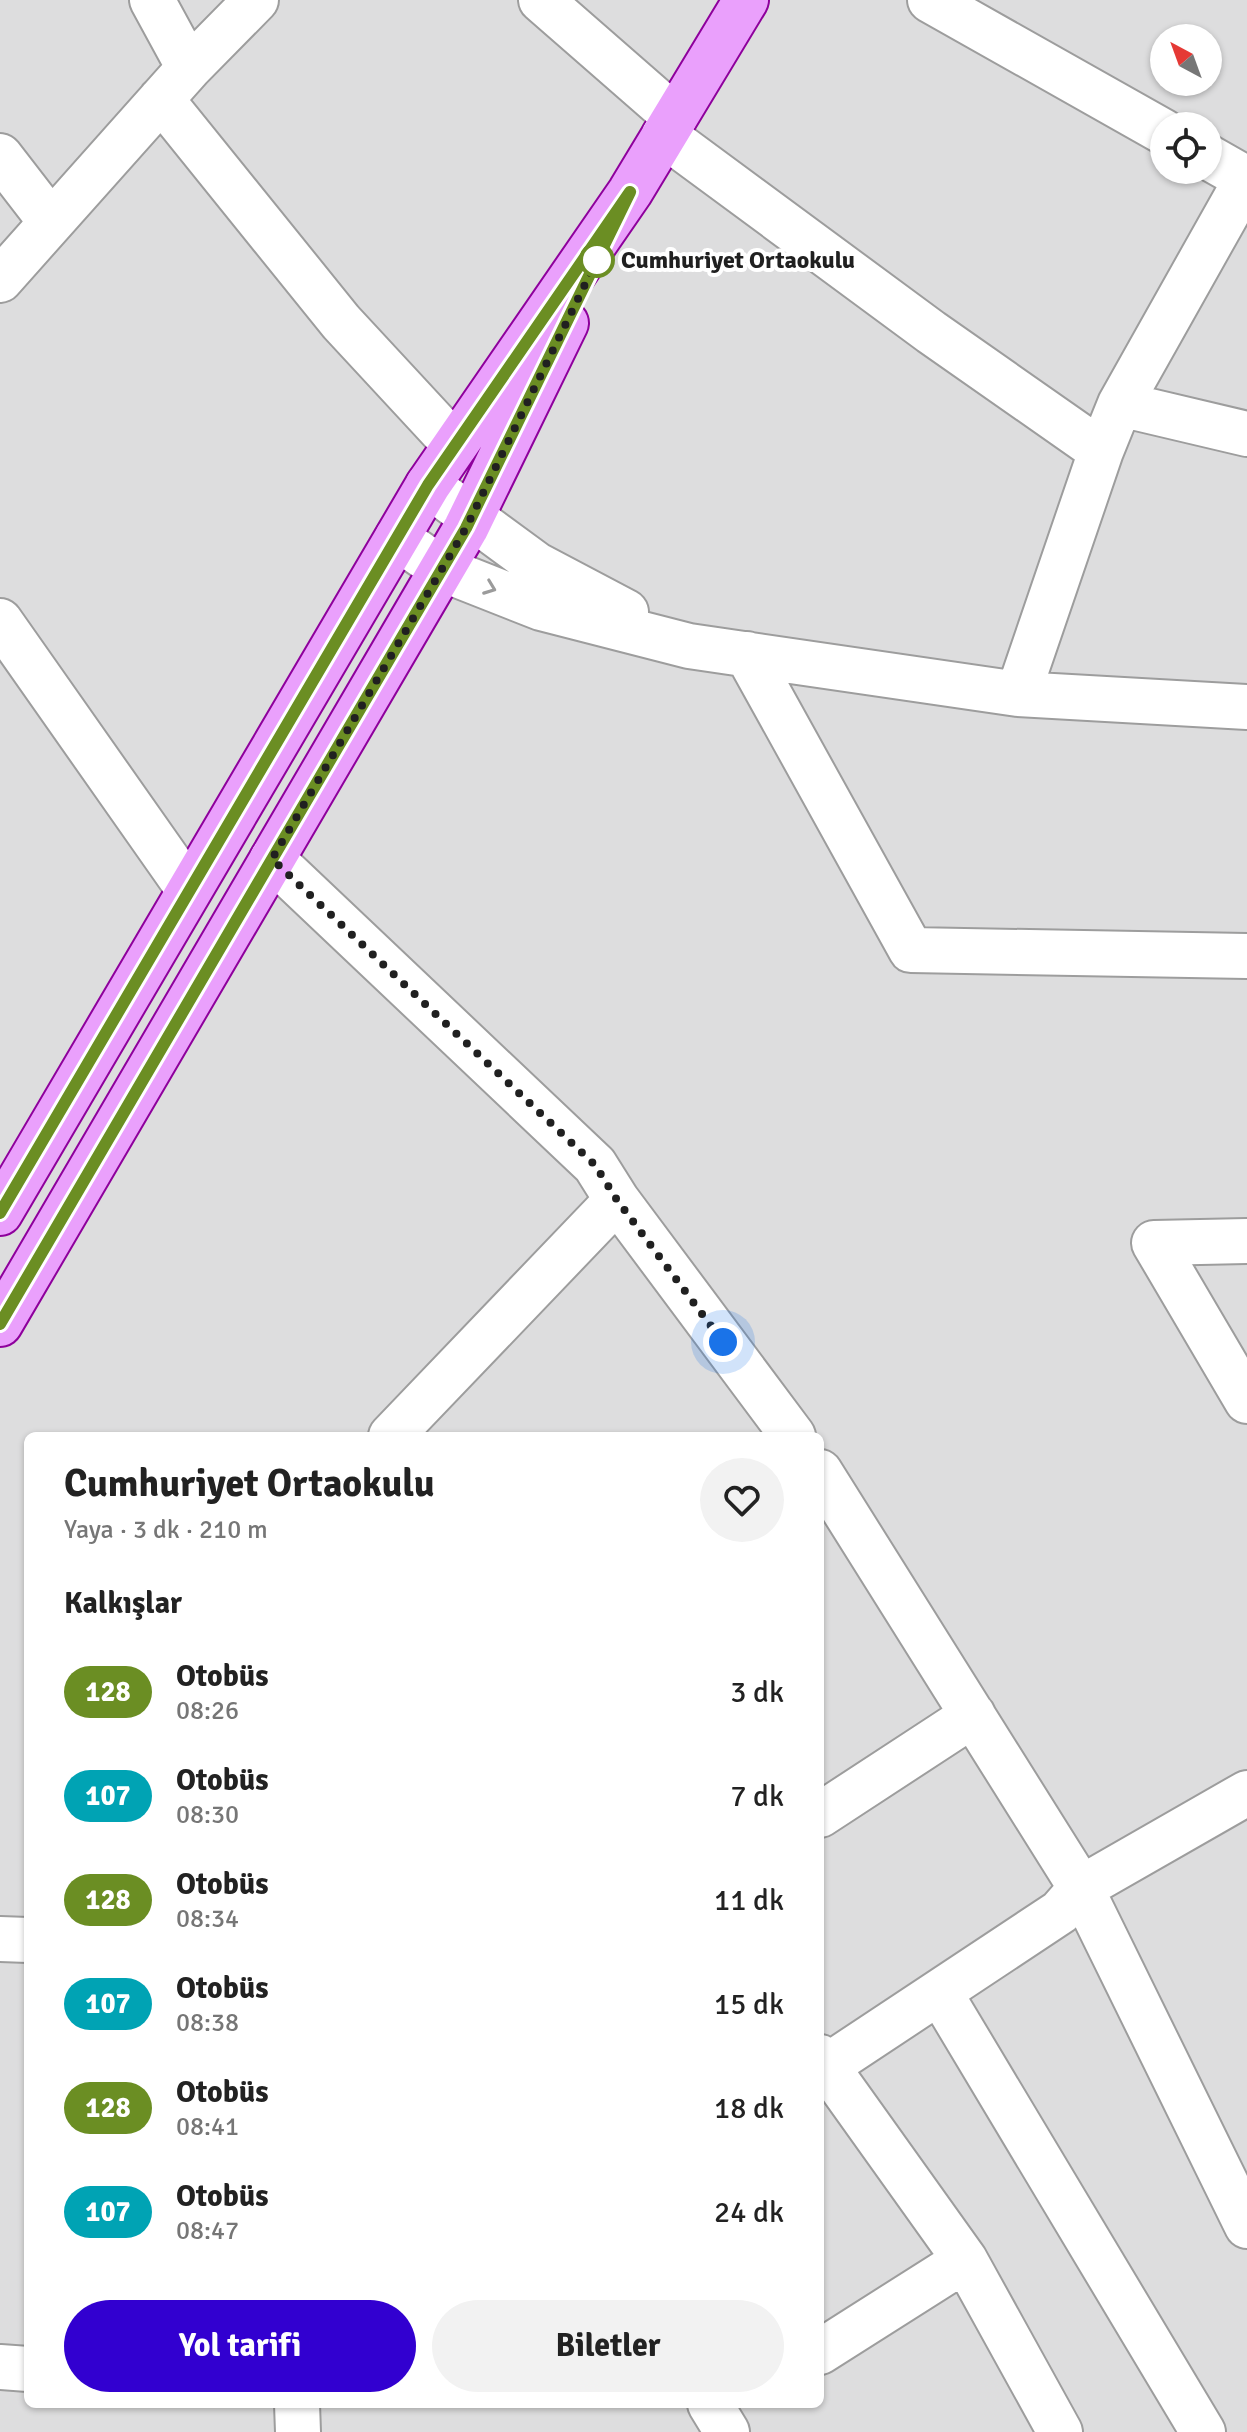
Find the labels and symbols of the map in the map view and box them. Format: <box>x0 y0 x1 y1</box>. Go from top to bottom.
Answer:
north arrow <box>1150 24 1222 96</box>
marker: Cumhuriyet Ortaokulu <box>580 243 614 277</box>
place label: Cumhuriyet Ortaokulu <box>621 245 855 275</box>
one-way arrow <box>482 578 496 594</box>
your location <box>703 1322 743 1362</box>

